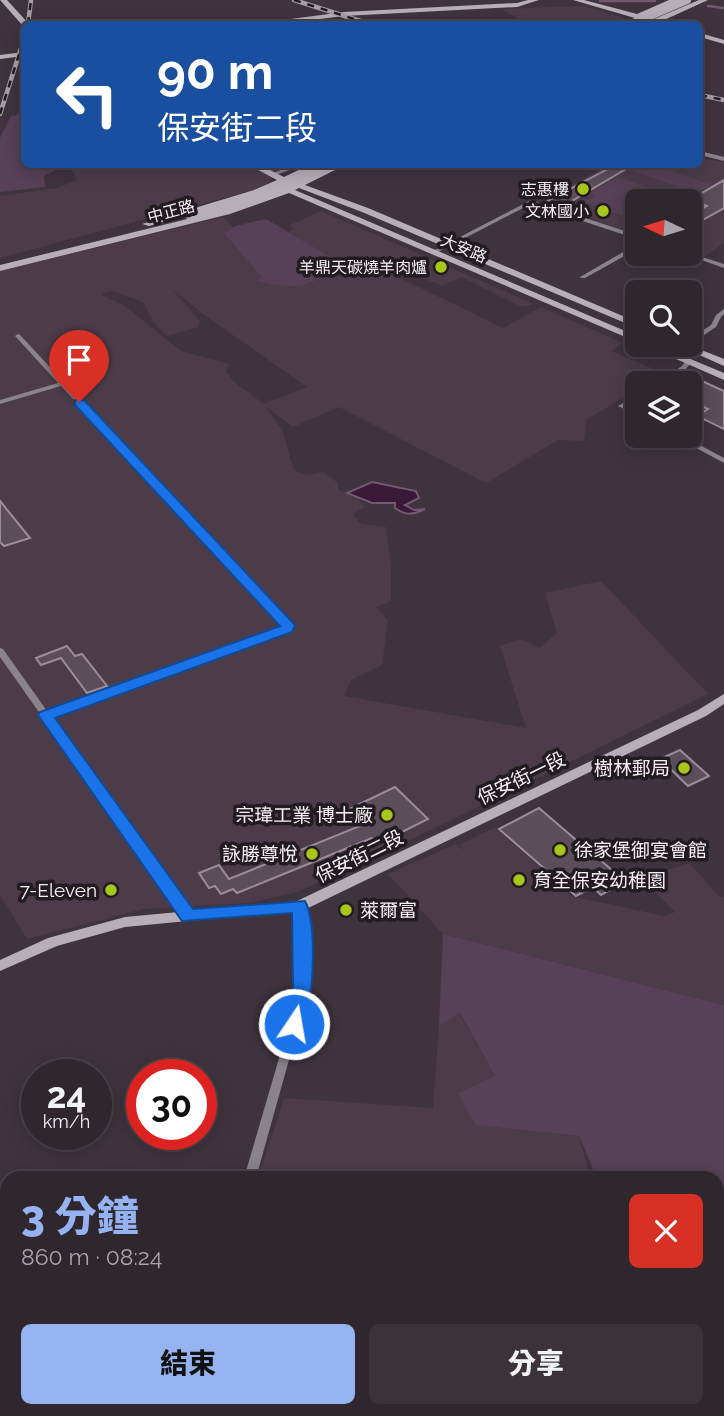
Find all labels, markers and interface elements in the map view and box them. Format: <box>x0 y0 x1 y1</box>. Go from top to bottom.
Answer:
text: 90 m <box>157 43 273 100</box>
icon: left <box>42 49 133 140</box>
text: 保安街二段 <box>157 109 317 146</box>
place label: 志惠樓 <box>521 180 569 199</box>
marker: 志惠樓 <box>575 181 591 197</box>
north arrow <box>625 189 702 266</box>
map controls <box>625 189 702 448</box>
street label: 中正路 <box>145 196 197 227</box>
place label: 文林國小 <box>525 202 589 221</box>
marker: 文林國小 <box>595 203 611 219</box>
street label: 大安路 <box>438 230 490 267</box>
place label: 羊鼎天碳燒羊肉爐 <box>299 258 427 277</box>
marker: 羊鼎天碳燒羊肉爐 <box>433 259 449 275</box>
button: search <box>625 280 702 357</box>
pin <box>49 330 109 402</box>
icon: arrive <box>60 341 98 379</box>
button: layers <box>625 371 702 448</box>
street label: 保安街一段 <box>473 747 569 809</box>
place label: 樹林郵局 <box>594 757 670 779</box>
marker: 樹林郵局 <box>676 760 692 776</box>
place label: 宗瑋工業 博士廠 <box>235 804 373 826</box>
marker: 宗瑋工業 博士廠 <box>379 807 395 823</box>
street label: 保安街二段 <box>311 825 407 887</box>
place label: 徐家堡御宴會館 <box>574 839 707 861</box>
marker: 徐家堡御宴會館 <box>552 842 568 858</box>
place label: 詠勝尊悅 <box>222 843 298 865</box>
marker: 詠勝尊悅 <box>304 846 320 862</box>
place label: 育全保安幼稚園 <box>533 869 666 891</box>
marker: 育全保安幼稚園 <box>511 872 527 888</box>
place label: 7-Eleven <box>20 879 97 901</box>
marker: 7-Eleven <box>103 882 119 898</box>
place label: 萊爾富 <box>360 899 417 921</box>
marker: 萊爾富 <box>338 902 354 918</box>
position arrow <box>257 987 331 1061</box>
speed limit sign: 30 <box>126 1059 217 1150</box>
text: 24 <box>47 1075 86 1116</box>
text: km/h <box>43 1111 90 1132</box>
text: 3 分鐘 <box>21 1192 139 1241</box>
button: close <box>629 1194 703 1268</box>
text: 860 m · 08:24 <box>21 1243 162 1270</box>
button: 結束 <box>21 1324 355 1404</box>
button: 分享 <box>369 1324 703 1404</box>

